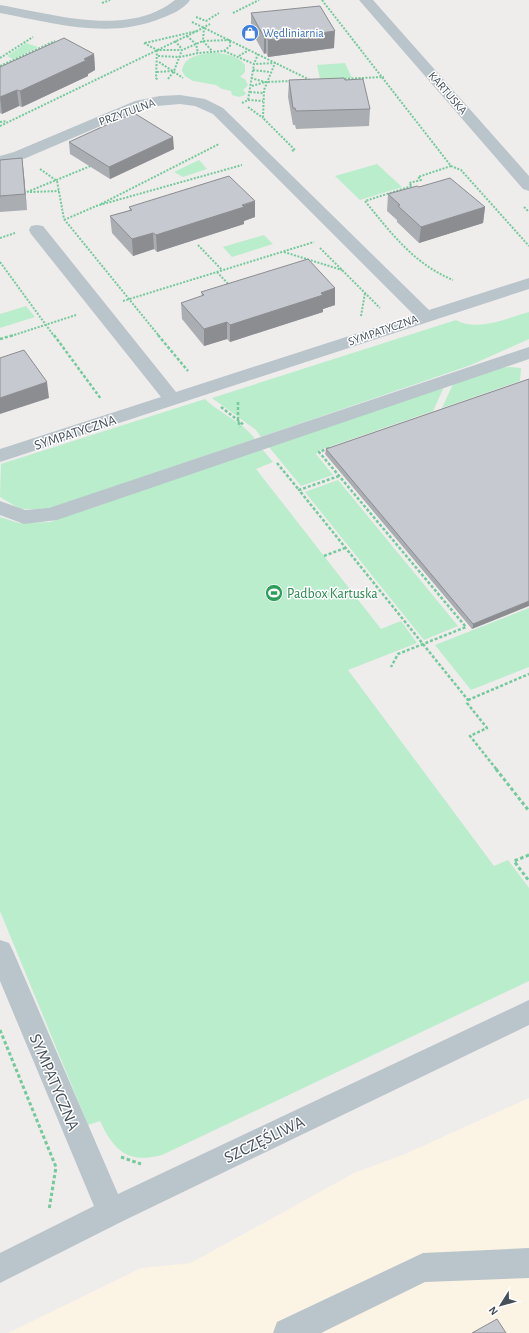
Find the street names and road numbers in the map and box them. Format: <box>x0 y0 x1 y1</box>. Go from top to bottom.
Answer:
street label: KARTUSKA <box>426 69 470 117</box>
street label: PRZYTULNA <box>97 96 157 128</box>
street label: SYMPATYCZNA <box>347 312 419 348</box>
street label: SYMPATYCZNA <box>33 413 118 453</box>
street label: SYMPATYCZNA <box>27 1031 83 1133</box>
street label: SZCZĘŚLIWA <box>221 1111 307 1166</box>

